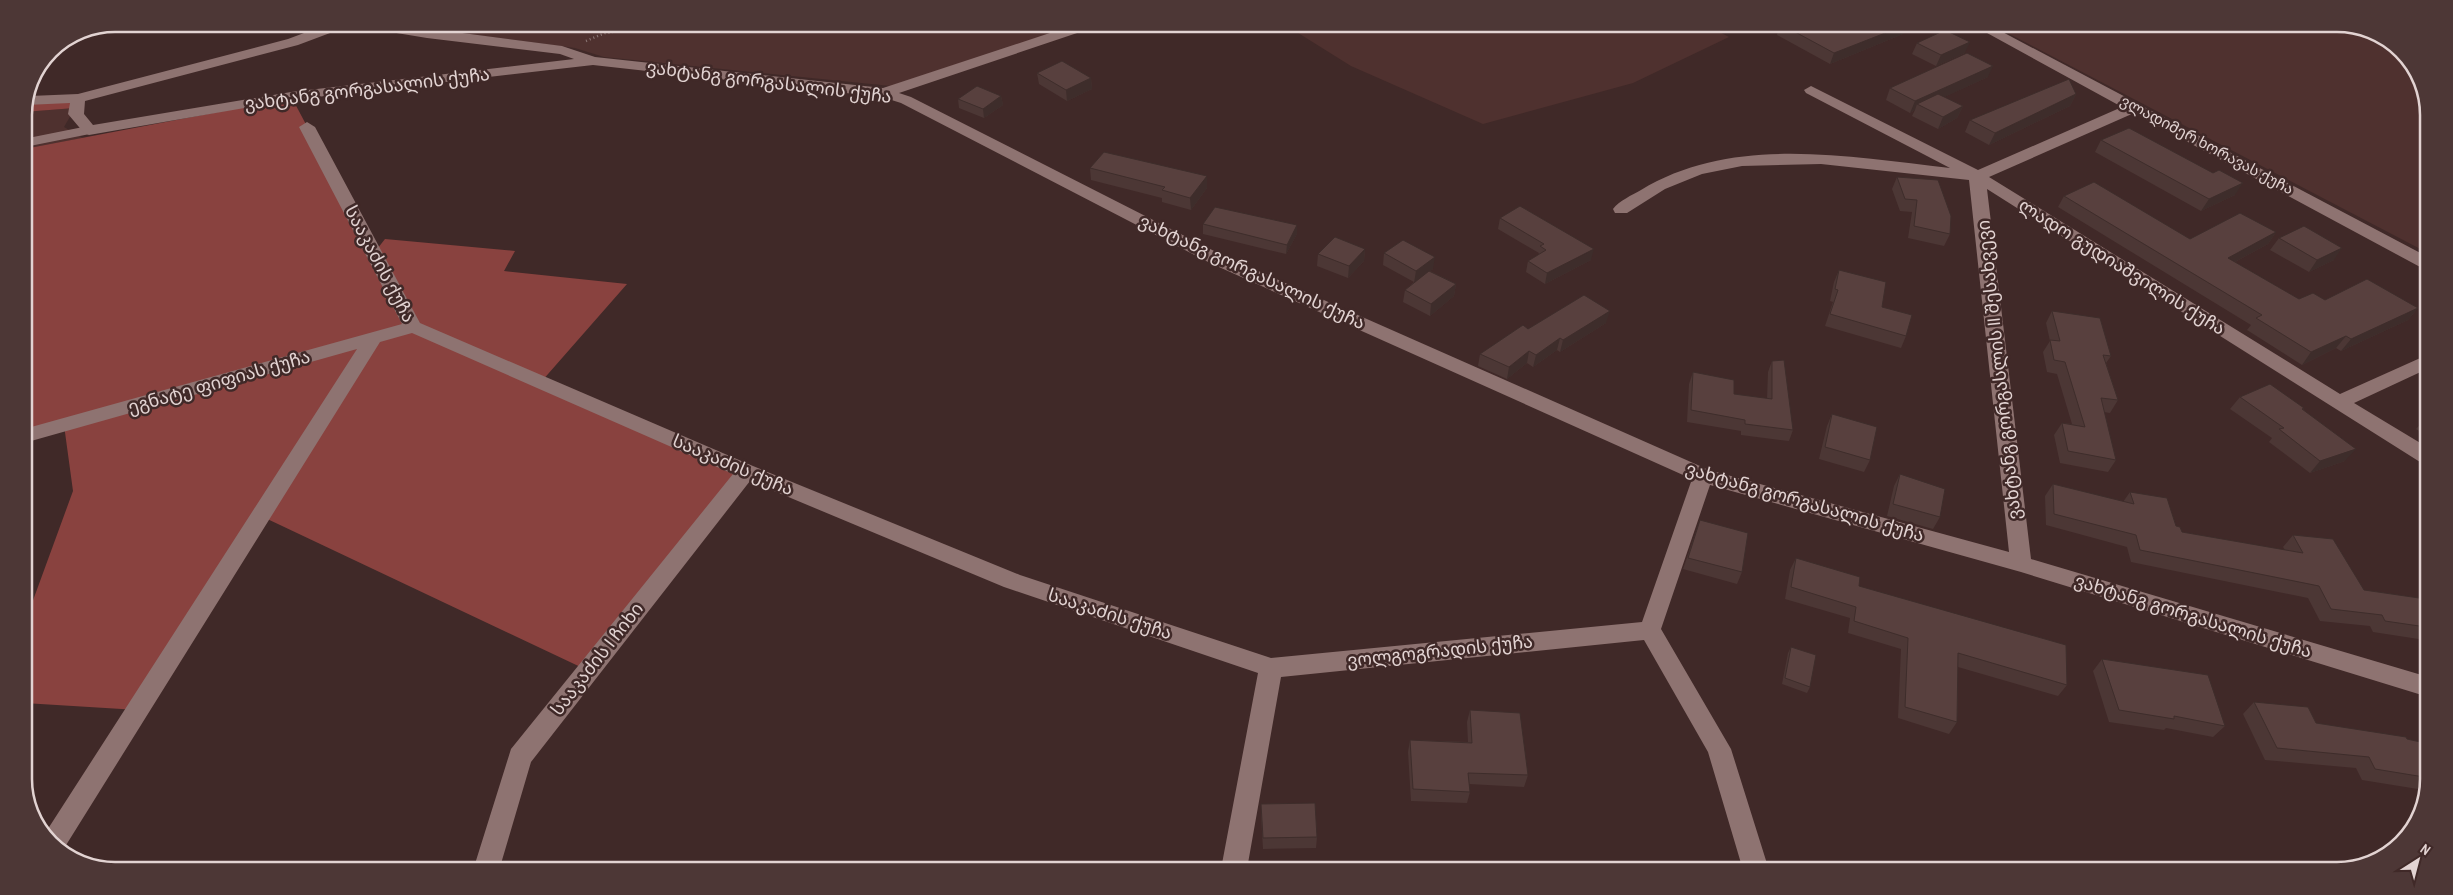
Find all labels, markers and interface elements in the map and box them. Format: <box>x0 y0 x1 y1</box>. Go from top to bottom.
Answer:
street label: ვახტანგ გორგასალის ქუჩა <box>645 54 893 109</box>
street label: ვახტანგ გორგასალის ქუჩა <box>243 61 491 116</box>
street label: ვლადიმერ ხორავას ქუჩა <box>2117 90 2297 199</box>
street label: ლადო გუდიაშვილის ქუჩა <box>2014 192 2231 341</box>
street label: სააკაძის ქუჩა <box>339 201 422 327</box>
street label: ვახტანგ გორგასალის ქუჩა <box>1135 208 1369 335</box>
street label: ვახტანგ გორგასლის II შესახვევი <box>1970 219 2027 521</box>
street label: ეგნატე ფიფიას ქუჩა <box>125 343 313 420</box>
street label: სააკაძის ქუჩა <box>669 428 797 501</box>
street label: ვახტანგ გორგასალის ქუჩა <box>1683 455 1927 548</box>
street label: ვახტანგ გორგასალის ქუჩა <box>2071 567 2315 664</box>
street label: სააკაძის ქუჩა <box>1045 582 1175 645</box>
street label: სააკაძის I ჩიხი <box>544 597 649 721</box>
street label: ვოლგოგრადის ქუჩა <box>1346 628 1534 673</box>
north arrow <box>2393 835 2443 885</box>
text: N <box>2417 840 2434 859</box>

